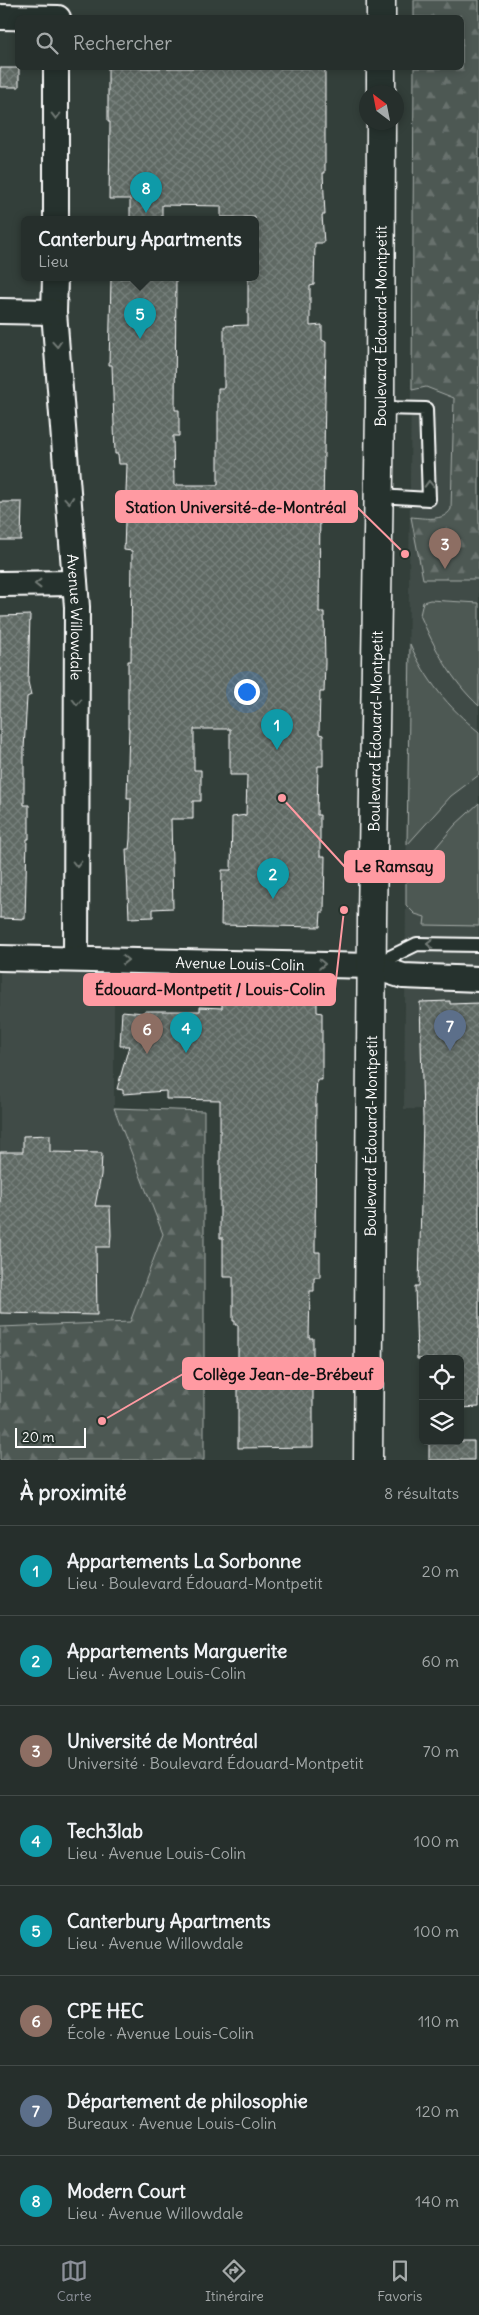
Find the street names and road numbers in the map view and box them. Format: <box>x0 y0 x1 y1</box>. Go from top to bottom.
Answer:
street label: Boulevard Édouard-Montpetit <box>370 225 390 427</box>
street label: Avenue Willowdale <box>63 553 87 681</box>
street label: Boulevard Édouard-Montpetit <box>364 630 386 832</box>
street label: Avenue Louis-Colin <box>175 952 305 974</box>
street label: Boulevard Édouard-Montpetit <box>360 1035 381 1237</box>

